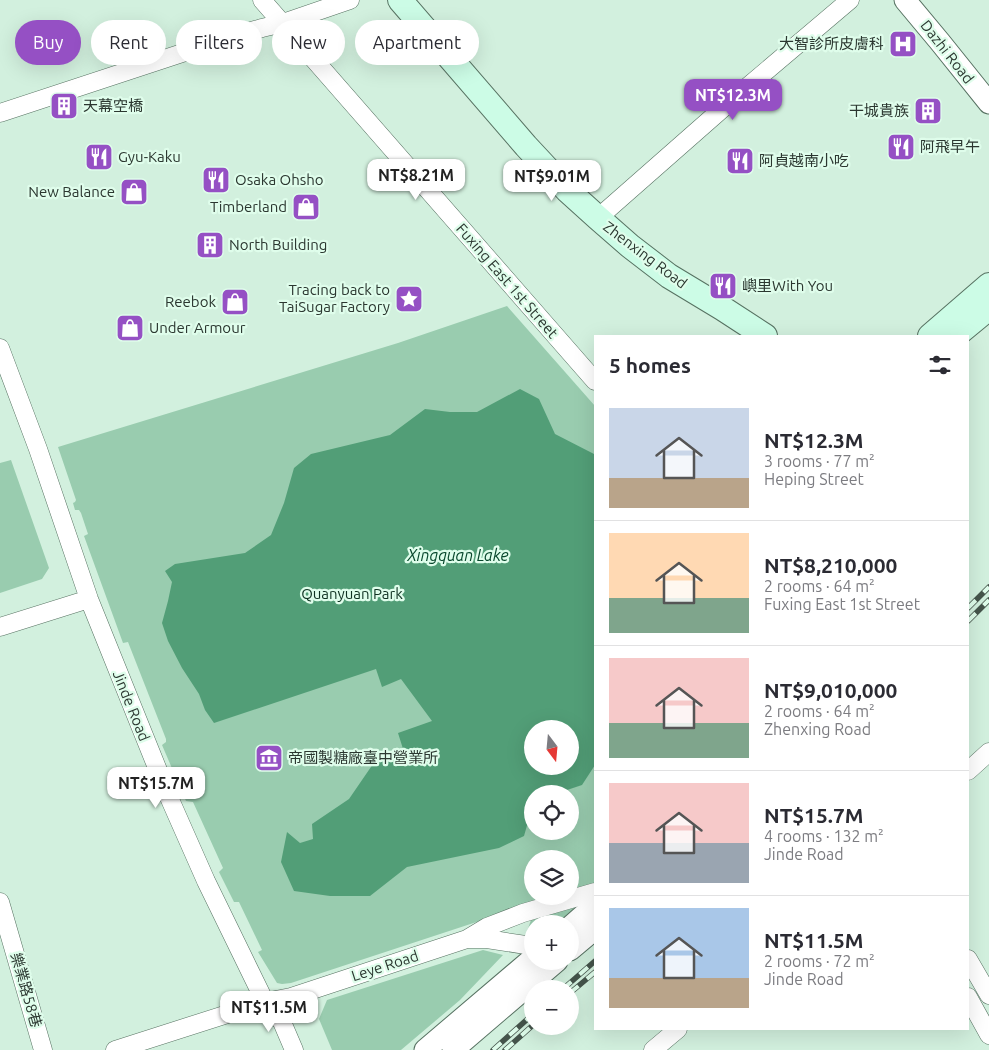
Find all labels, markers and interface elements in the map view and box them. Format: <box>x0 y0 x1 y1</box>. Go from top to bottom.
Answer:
street label: Dazhi Road <box>917 17 977 87</box>
chip: Buy <box>15 20 81 65</box>
chip: Rent <box>91 20 166 65</box>
chip: Filters <box>176 20 262 65</box>
chip: New <box>272 20 345 65</box>
chip: Apartment <box>355 20 479 65</box>
hospital icon: 大智診所皮膚科 <box>888 29 918 59</box>
place label: 大智診所皮膚科 <box>779 35 884 52</box>
pin: NT$12.3M <box>681 78 785 121</box>
text: NT$12.3M <box>695 86 771 104</box>
building icon: 天幕空橋 <box>49 91 79 121</box>
building icon: 干城貴族 <box>913 96 943 126</box>
place label: 天幕空橋 <box>83 97 143 114</box>
place label: 干城貴族 <box>849 102 909 119</box>
restaurant icon: 阿飛早午 <box>886 132 916 162</box>
place label: 阿飛早午 <box>920 138 980 155</box>
restaurant icon: Gyu-Kaku <box>84 142 114 172</box>
restaurant icon: 阿貞越南小吃 <box>725 146 755 176</box>
place label: Gyu-Kaku <box>118 148 181 165</box>
place label: 阿貞越南小吃 <box>759 152 849 169</box>
pin: NT$8.21M <box>364 158 468 201</box>
pin: NT$9.01M <box>500 160 604 202</box>
restaurant icon: Osaka Ohsho <box>201 165 231 195</box>
text: NT$8.21M <box>378 166 454 184</box>
text: NT$9.01M <box>514 167 590 185</box>
place label: Osaka Ohsho <box>235 171 324 188</box>
shop icon: New Balance <box>119 177 149 207</box>
place label: New Balance <box>28 183 115 200</box>
shop icon: Timberland <box>291 192 321 222</box>
place label: Timberland <box>210 198 287 215</box>
street label: Zhenxing Road <box>600 218 690 292</box>
street label: Fuxing East 1st Street <box>453 220 562 341</box>
building icon: North Building <box>195 230 225 260</box>
place label: North Building <box>229 236 327 253</box>
restaurant icon: 嶼里With You <box>708 271 738 301</box>
place label: 嶼里With You <box>742 277 833 294</box>
place label: Tracing back to TaiSugar Factory <box>279 281 390 315</box>
place icon: Tracing back to TaiSugar Factory <box>394 284 424 314</box>
shop icon: Reebok <box>220 287 250 317</box>
place label: Reebok <box>165 293 216 310</box>
shop icon: Under Armour <box>115 313 145 343</box>
place label: Under Armour <box>149 319 246 336</box>
icon: filters <box>926 351 954 379</box>
text: 5 homes <box>609 353 691 377</box>
icon: home <box>649 428 709 488</box>
text: NT$12.3M <box>764 428 864 452</box>
text: 3 rooms · 77 m² <box>764 452 875 470</box>
text: Heping Street <box>764 470 864 488</box>
water label: Xingquan Lake <box>406 546 509 564</box>
icon: home <box>649 553 709 613</box>
text: NT$8,210,000 <box>764 553 897 577</box>
text: 2 rooms · 64 m² <box>764 577 875 595</box>
park label: Quanyuan Park <box>301 585 403 602</box>
text: Fuxing East 1st Street <box>764 595 920 613</box>
street label: Jinde Road <box>110 668 153 744</box>
icon: home <box>649 678 709 738</box>
text: NT$9,010,000 <box>764 678 897 702</box>
text: 2 rooms · 64 m² <box>764 702 875 720</box>
north arrow <box>524 720 579 775</box>
map controls <box>524 720 579 1035</box>
text: Zhenxing Road <box>764 720 871 738</box>
museum icon: 帝國製糖廠臺中營業所 <box>254 743 284 773</box>
place label: 帝國製糖廠臺中營業所 <box>288 749 438 766</box>
pin: NT$15.7M <box>104 766 208 809</box>
text: NT$15.7M <box>118 774 194 792</box>
button: locate <box>524 785 579 840</box>
icon: home <box>649 803 709 863</box>
text: NT$15.7M <box>764 803 864 827</box>
text: 4 rooms · 132 m² <box>764 827 884 845</box>
text: Jinde Road <box>764 845 844 863</box>
button: layers <box>524 850 579 905</box>
button: + <box>524 915 579 970</box>
icon: home <box>649 928 709 988</box>
text: NT$11.5M <box>764 928 864 952</box>
street label: Leye Road <box>349 947 420 984</box>
street label: 樂業路58巷 <box>8 951 45 1029</box>
text: 2 rooms · 72 m² <box>764 952 875 970</box>
text: Jinde Road <box>764 970 844 988</box>
button: − <box>524 980 579 1035</box>
pin: NT$11.5M <box>217 990 321 1033</box>
text: NT$11.5M <box>231 998 307 1016</box>

